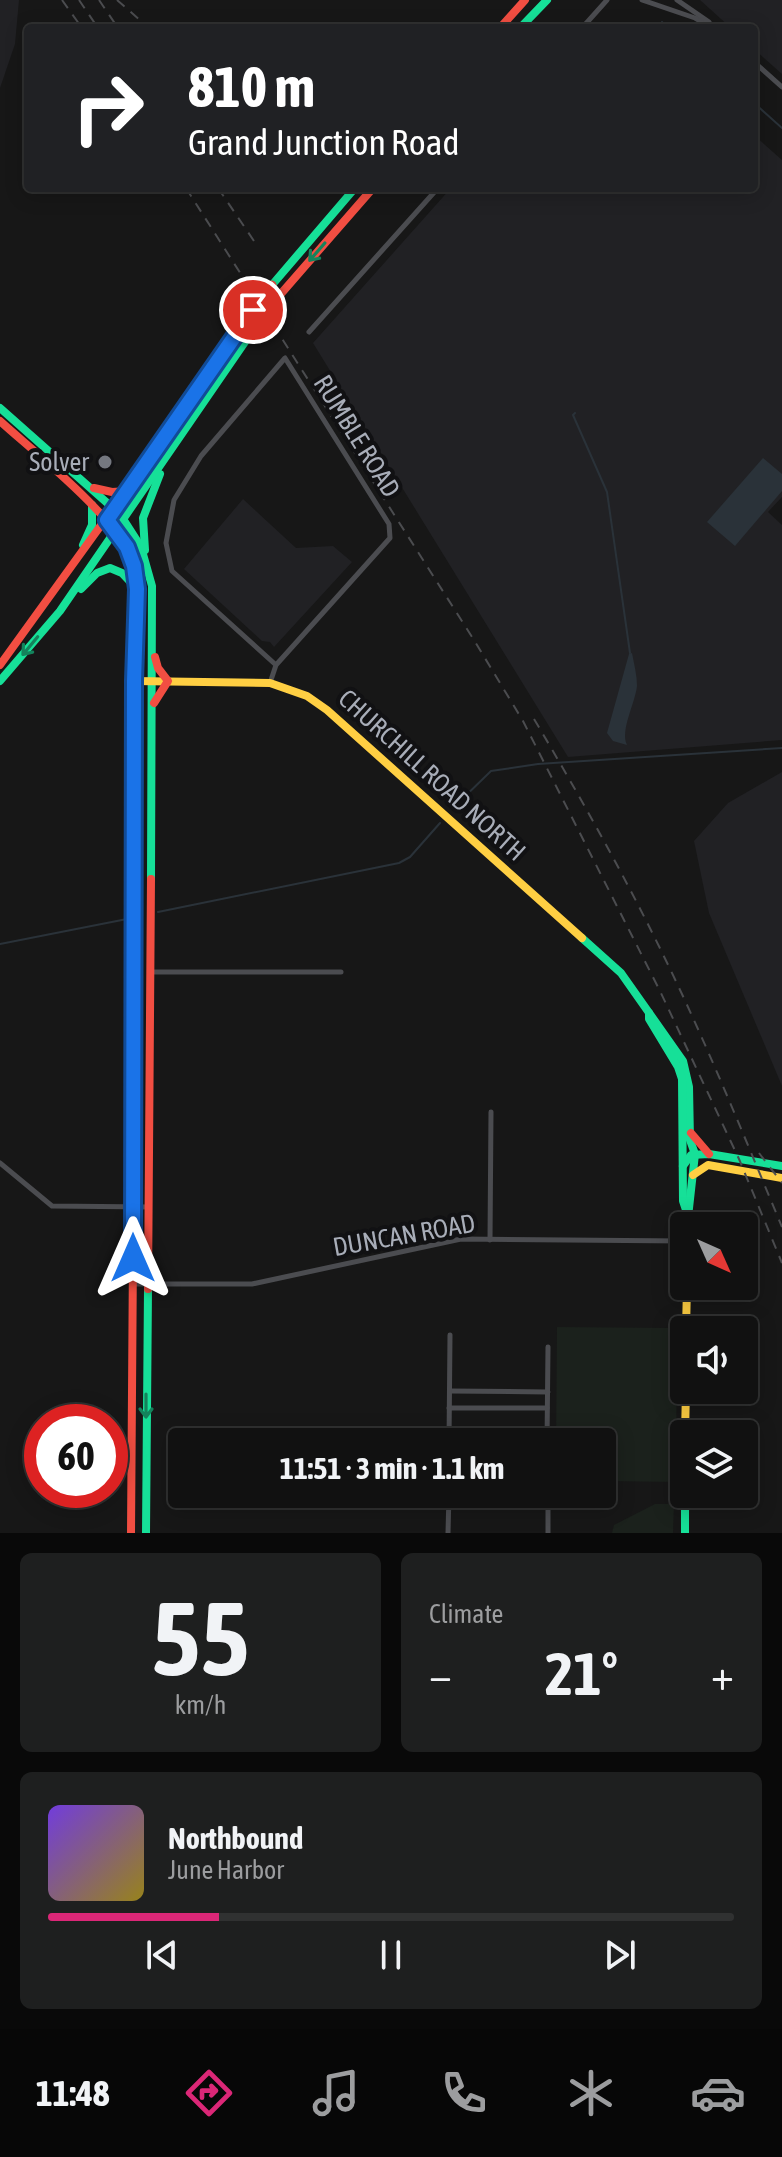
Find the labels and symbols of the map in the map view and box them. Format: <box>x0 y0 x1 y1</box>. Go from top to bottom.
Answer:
one-way arrow <box>308 241 326 261</box>
pin <box>219 276 287 344</box>
street label: RUMBLE ROAD <box>308 370 406 502</box>
place label: Solver <box>29 447 89 477</box>
marker: Solver <box>96 453 114 471</box>
one-way arrow <box>21 635 39 656</box>
street label: CHURCHILL ROAD NORTH <box>332 683 532 867</box>
street label: DUNCAN ROAD <box>331 1208 477 1262</box>
north arrow <box>670 1212 758 1300</box>
position arrow <box>91 1216 175 1300</box>
one-way arrow <box>138 1392 154 1419</box>
speed limit sign: 60 <box>24 1404 128 1508</box>

